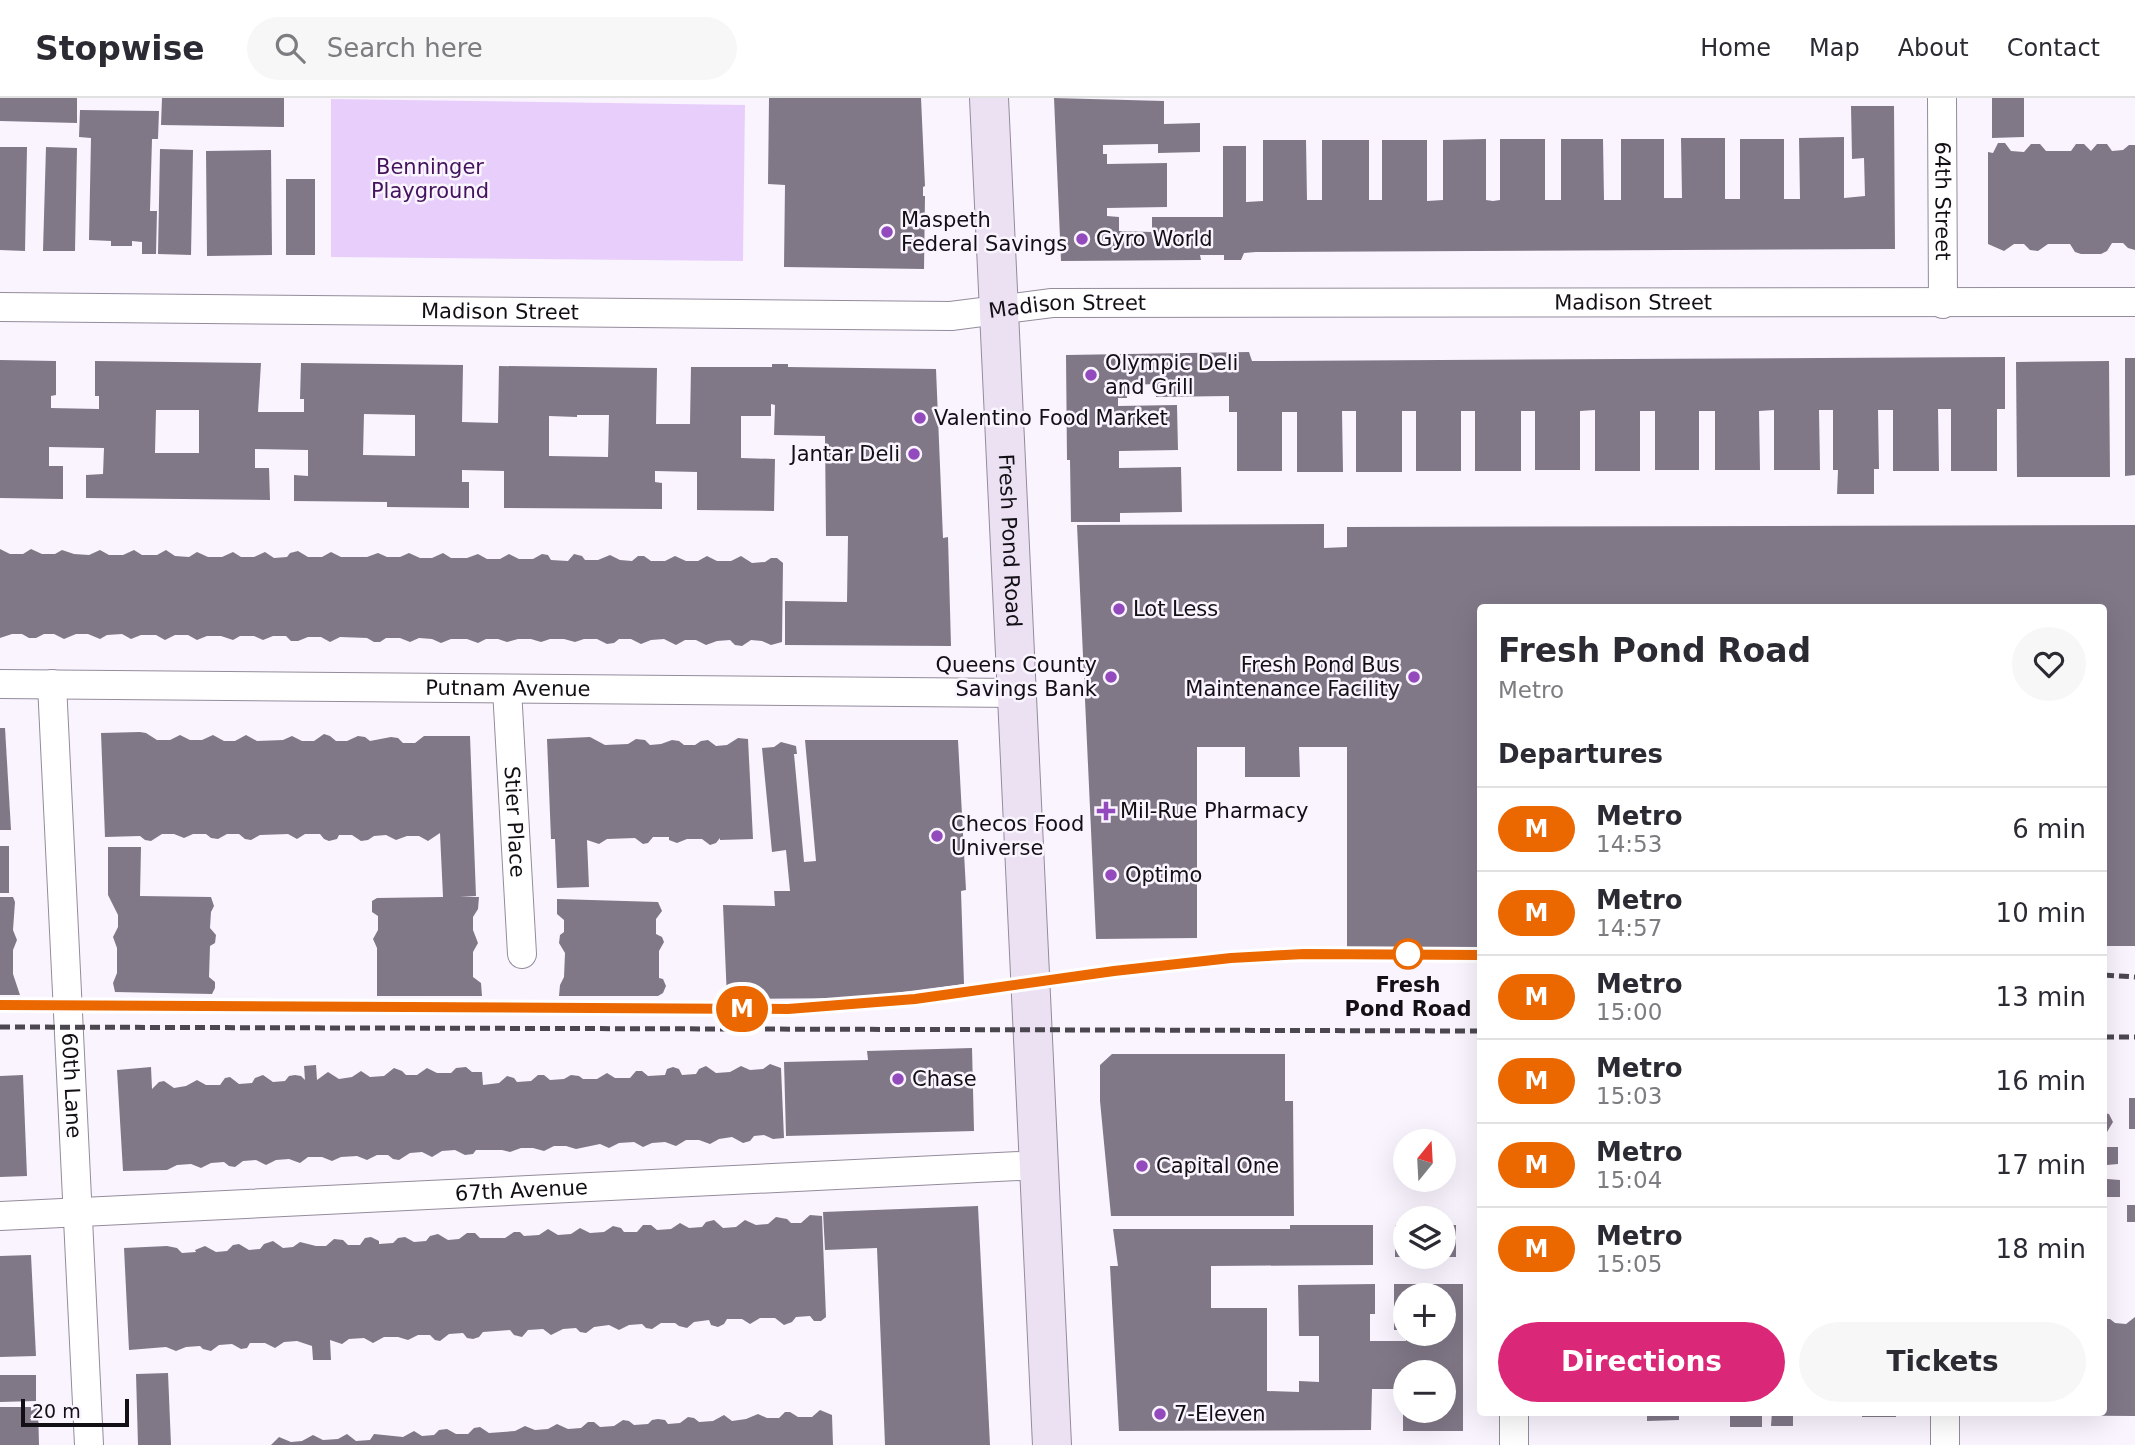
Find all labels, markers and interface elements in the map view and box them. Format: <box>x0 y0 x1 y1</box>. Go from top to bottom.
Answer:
search box <box>247 17 737 80</box>
text: Stopwise <box>35 29 205 68</box>
icon: search <box>271 29 309 67</box>
text: Search here <box>327 33 483 63</box>
text: Home <box>1700 34 1771 62</box>
text: Map <box>1809 34 1860 62</box>
text: About <box>1898 34 1969 62</box>
text: Contact <box>2007 34 2100 62</box>
street label: 64th Street <box>1930 142 1955 260</box>
park label: Benninger Playground <box>371 155 489 203</box>
place label: Maspeth Federal Savings <box>901 208 1067 256</box>
marker: Maspeth Federal Savings <box>879 224 895 240</box>
place label: Gyro World <box>1096 227 1213 251</box>
marker: Gyro World <box>1074 231 1090 247</box>
street label: Madison Street <box>1554 290 1712 315</box>
street label: Madison Street <box>987 291 1146 323</box>
street label: Madison Street <box>421 299 579 324</box>
place label: Olympic Deli and Grill <box>1105 351 1238 399</box>
marker: Olympic Deli and Grill <box>1083 367 1099 383</box>
place label: Valentino Food Market <box>934 406 1168 430</box>
marker: Valentino Food Market <box>912 410 928 426</box>
place label: Jantar Deli <box>788 442 900 466</box>
marker: Jantar Deli <box>906 446 922 462</box>
street label: Fresh Pond Road <box>994 453 1026 628</box>
place label: Lot Less <box>1133 597 1218 621</box>
marker: Lot Less <box>1111 601 1127 617</box>
button: heart <box>2012 627 2086 701</box>
text: Fresh Pond Road <box>1498 631 1811 670</box>
place label: Queens County Savings Bank <box>936 653 1098 701</box>
place label: Fresh Pond Bus Maintenance Facility <box>1185 653 1400 701</box>
marker: Queens County Savings Bank <box>1103 669 1119 685</box>
marker: Fresh Pond Bus Maintenance Facility <box>1406 669 1422 685</box>
street label: Putnam Avenue <box>425 676 591 701</box>
text: Metro <box>1498 677 1564 703</box>
text: Departures <box>1498 739 1663 769</box>
street label: Stier Place <box>499 765 530 878</box>
place label: Mil-Rue Pharmacy <box>1120 799 1308 823</box>
text: Metro <box>1596 801 1683 831</box>
marker: Mil-Rue Pharmacy <box>1098 803 1114 819</box>
place label: Checos Food Universe <box>951 812 1084 860</box>
text: 6 min <box>2012 814 2086 844</box>
text: M <box>1525 815 1548 843</box>
marker: Checos Food Universe <box>929 828 945 844</box>
text: 14:53 <box>1596 831 1662 857</box>
place label: Optimo <box>1125 863 1202 887</box>
marker: Optimo <box>1103 867 1119 883</box>
text: Metro <box>1596 885 1683 915</box>
text: 10 min <box>1996 898 2086 928</box>
text: M <box>1525 899 1548 927</box>
text: 14:57 <box>1596 915 1662 941</box>
marker: Fresh Pond Road <box>1393 939 1423 969</box>
text: Metro <box>1596 969 1683 999</box>
place label: Fresh Pond Road <box>1345 973 1471 1021</box>
text: 13 min <box>1996 982 2086 1012</box>
text: M <box>1525 983 1548 1011</box>
line badge: M <box>719 986 765 1032</box>
text: M <box>730 995 754 1023</box>
text: 15:00 <box>1596 999 1662 1025</box>
street label: 60th Lane <box>57 1032 86 1139</box>
text: Metro <box>1596 1053 1683 1083</box>
text: 16 min <box>1996 1066 2086 1096</box>
place label: Chase <box>912 1067 977 1091</box>
text: M <box>1525 1067 1548 1095</box>
marker: Chase <box>890 1071 906 1087</box>
text: 15:03 <box>1596 1083 1662 1109</box>
north arrow <box>1393 1129 1456 1192</box>
map controls <box>1393 1129 1456 1423</box>
text: Metro <box>1596 1137 1683 1167</box>
text: 17 min <box>1996 1150 2086 1180</box>
text: M <box>1525 1151 1548 1179</box>
place label: Capital One <box>1156 1154 1279 1178</box>
marker: Capital One <box>1134 1158 1150 1174</box>
text: 15:04 <box>1596 1167 1662 1193</box>
street label: 67th Avenue <box>454 1175 588 1206</box>
button: layers <box>1393 1206 1456 1269</box>
text: Metro <box>1596 1221 1683 1251</box>
text: 18 min <box>1996 1234 2086 1264</box>
text: M <box>1525 1235 1548 1263</box>
text: 15:05 <box>1596 1251 1662 1277</box>
button: + <box>1393 1283 1456 1346</box>
button: Directions <box>1498 1322 1785 1402</box>
button: Tickets <box>1799 1322 2086 1402</box>
button: − <box>1393 1360 1456 1423</box>
scale bar <box>21 1396 130 1428</box>
text: 20 m <box>32 1400 81 1422</box>
place label: 7-Eleven <box>1174 1402 1266 1426</box>
marker: 7-Eleven <box>1152 1406 1168 1422</box>

